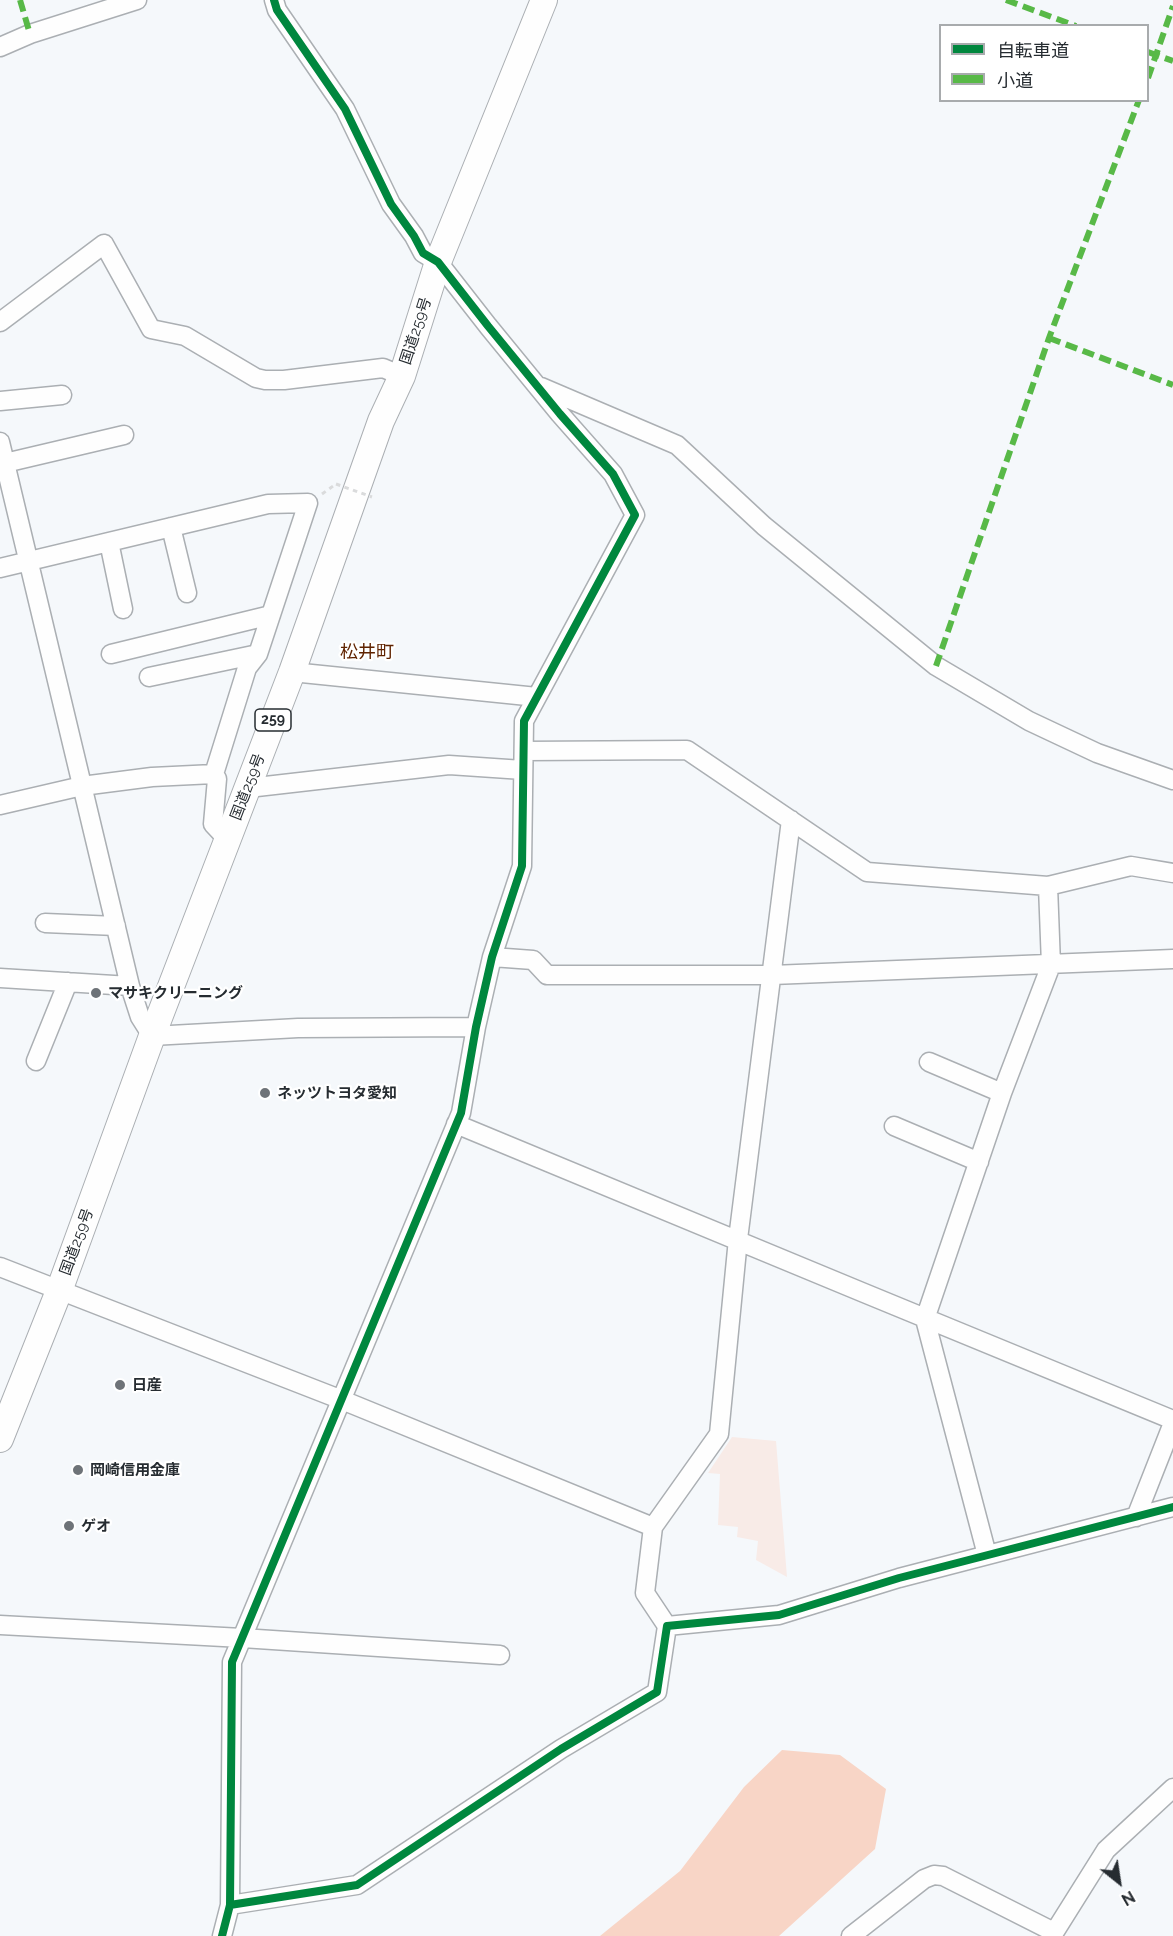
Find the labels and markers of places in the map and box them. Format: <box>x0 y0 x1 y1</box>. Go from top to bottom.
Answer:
place label: マサキクリーニング <box>108 984 243 1002</box>
marker: マサキクリーニング <box>89 986 103 1000</box>
place label: ネッツトヨタ愛知 <box>277 1084 397 1102</box>
marker: ネッツトヨタ愛知 <box>258 1086 272 1100</box>
place label: 日産 <box>132 1376 162 1394</box>
marker: 日産 <box>113 1378 127 1392</box>
place label: 岡崎信用金庫 <box>90 1461 180 1479</box>
marker: 岡崎信用金庫 <box>71 1463 85 1477</box>
place label: ゲオ <box>81 1517 111 1535</box>
marker: ゲオ <box>62 1519 76 1533</box>

